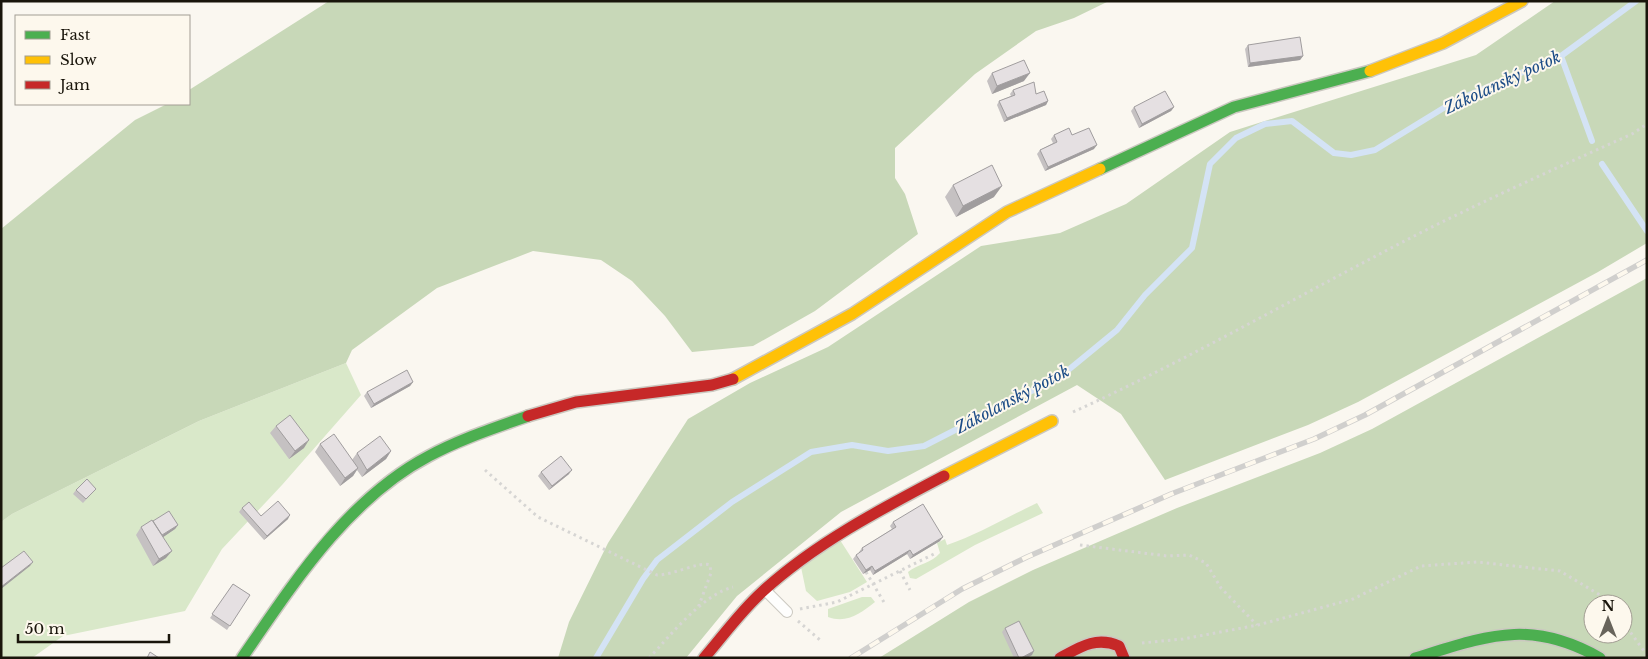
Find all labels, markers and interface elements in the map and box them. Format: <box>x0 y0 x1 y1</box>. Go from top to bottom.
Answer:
legend <box>15 15 190 105</box>
text: Fast <box>60 25 91 44</box>
water label: Zákolanský potok <box>1439 46 1564 118</box>
text: Slow <box>60 50 97 69</box>
text: Jam <box>58 75 90 94</box>
water label: Zákolanský potok <box>950 360 1073 438</box>
north arrow <box>1583 594 1633 644</box>
text: N <box>1601 597 1615 615</box>
scale bar <box>18 612 169 644</box>
text: 50 m <box>25 619 65 638</box>

